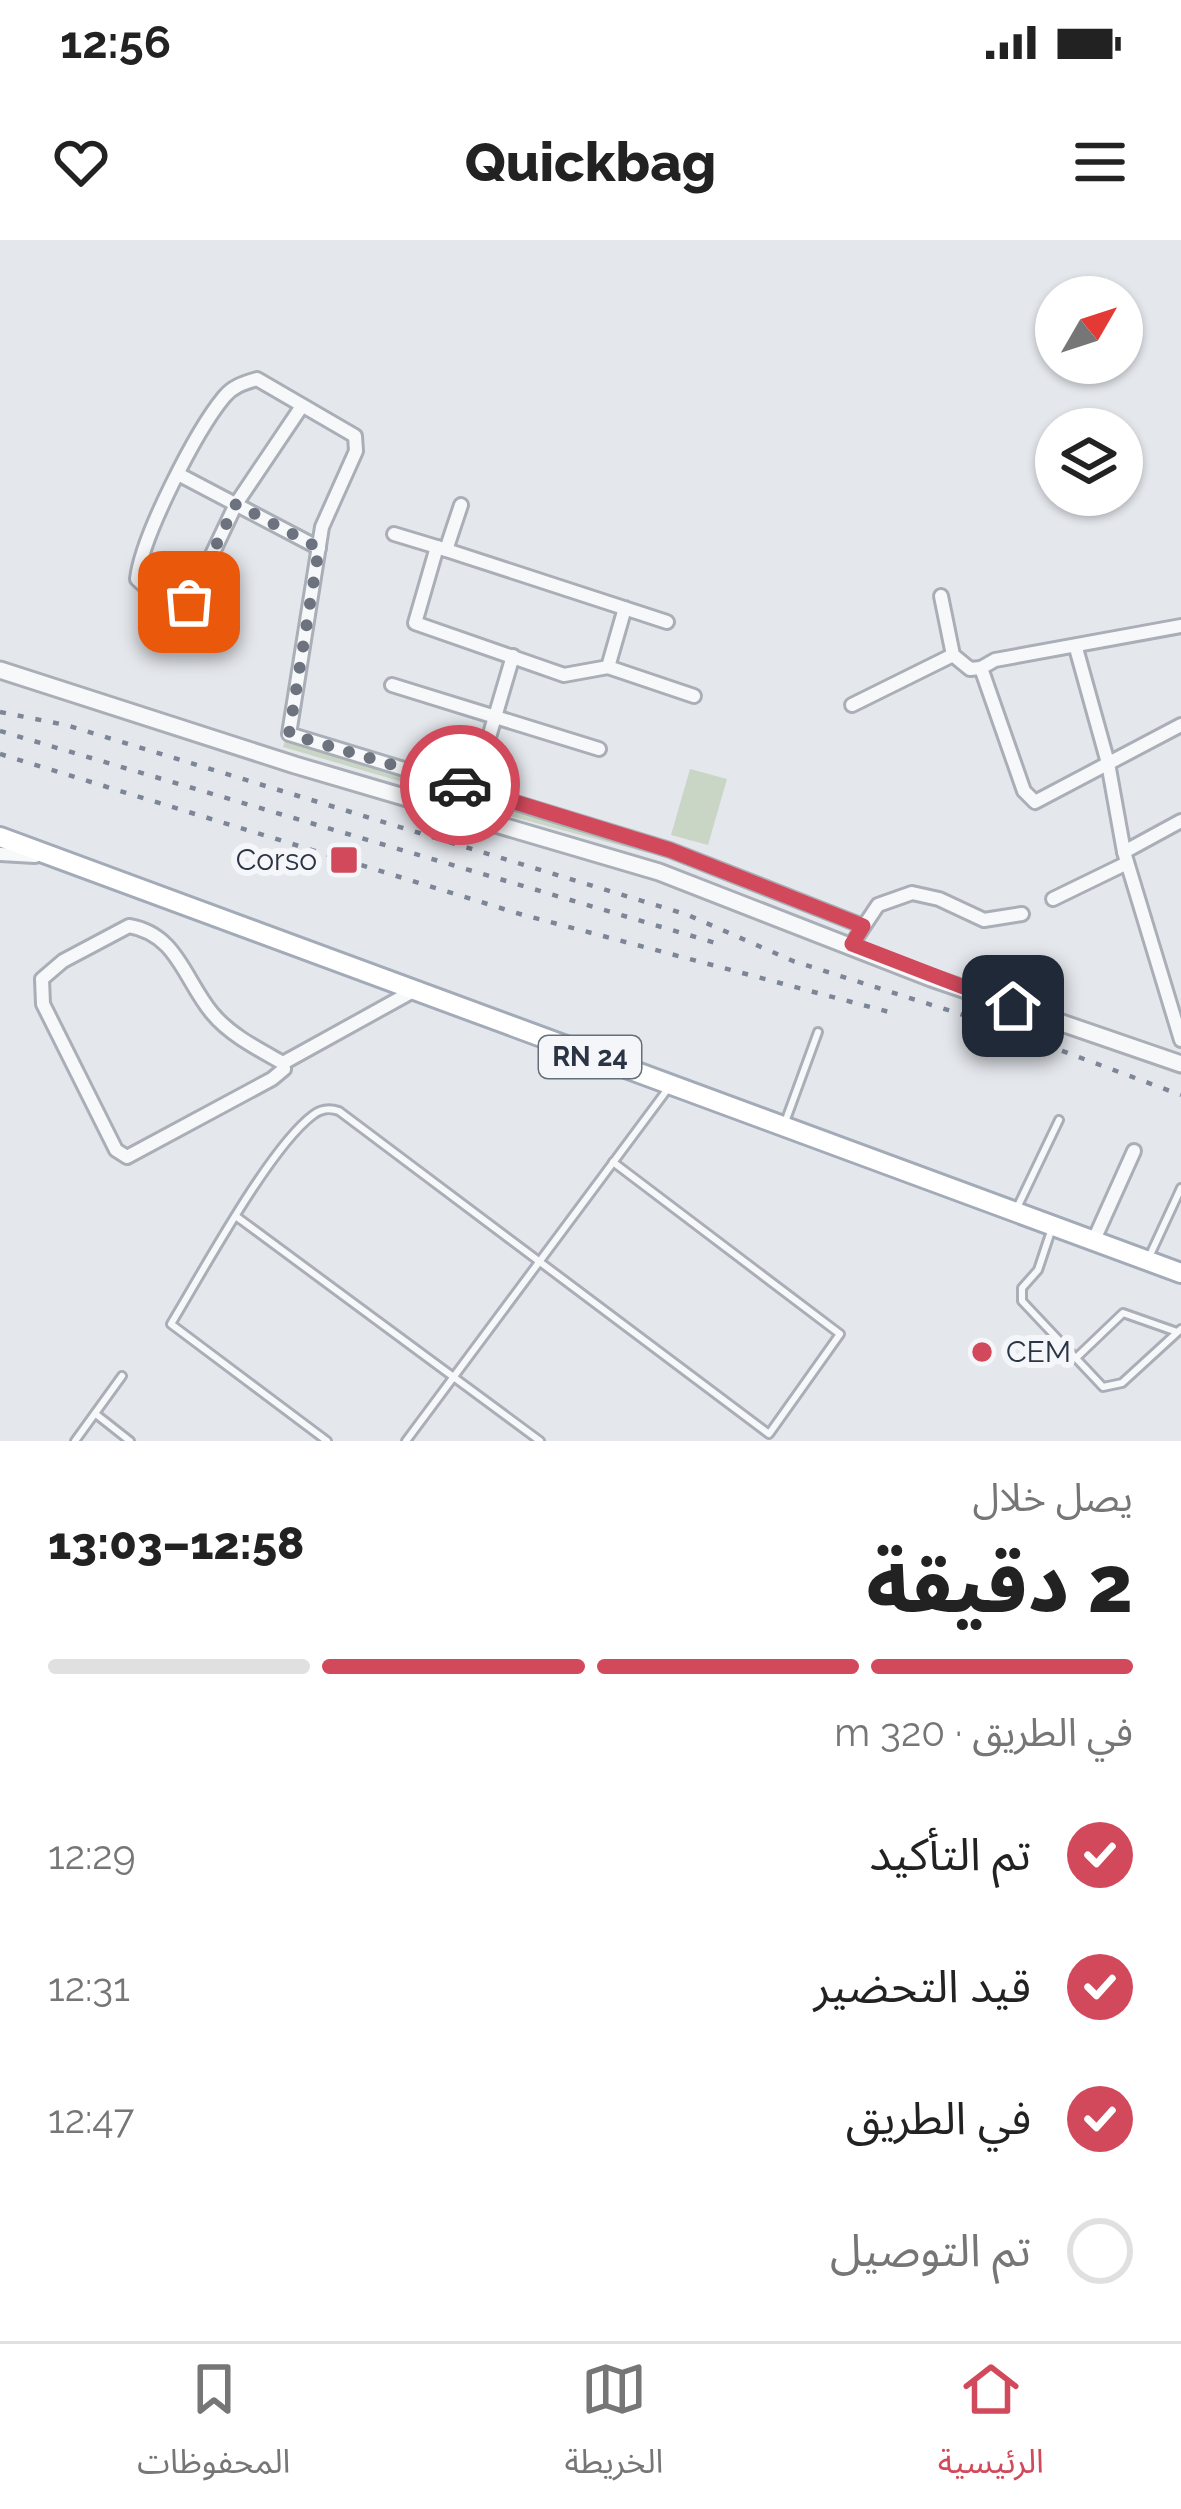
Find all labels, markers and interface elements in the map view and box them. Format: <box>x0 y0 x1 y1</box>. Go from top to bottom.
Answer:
text: 12:56 <box>60 16 171 69</box>
icon: heart <box>48 129 114 195</box>
icon: menu <box>1067 129 1133 195</box>
text: Quickbag <box>465 130 716 194</box>
north arrow <box>1035 276 1143 384</box>
map controls <box>1035 276 1143 516</box>
button: layers <box>1035 408 1143 516</box>
pin <box>138 551 240 653</box>
icon: bag <box>156 569 222 635</box>
courier <box>400 725 520 845</box>
icon: car <box>427 752 493 818</box>
place label: Corso <box>236 842 317 877</box>
marker: Corso <box>328 844 360 876</box>
pin <box>962 955 1064 1057</box>
icon: home <box>980 973 1046 1039</box>
road number: RN 24 <box>539 1036 641 1078</box>
place label: CEM <box>1006 1334 1071 1369</box>
marker: CEM <box>969 1339 995 1365</box>
text: يصل خلال <box>972 1474 1133 1520</box>
text: 12:58–13:03 <box>48 1517 304 1570</box>
text: 2 دقيقة <box>866 1539 1133 1630</box>
text: في الطريق · 320 m <box>834 1709 1133 1755</box>
icon: check <box>1067 1822 1133 1888</box>
text: تم التأكيد <box>869 1828 1031 1881</box>
text: 12:29 <box>48 1832 136 1878</box>
icon: check <box>1067 1954 1133 2020</box>
text: قيد التحضير <box>814 1960 1031 2013</box>
text: 12:31 <box>48 1964 130 2010</box>
icon: check <box>1067 2086 1133 2152</box>
text: في الطريق <box>846 2092 1031 2145</box>
text: 12:47 <box>48 2096 134 2142</box>
text: تم التوصيل <box>830 2224 1031 2277</box>
tab: المحفوظات <box>137 2356 290 2497</box>
tab: الخريطة <box>565 2356 663 2497</box>
tab: الرئيسية <box>938 2356 1044 2497</box>

